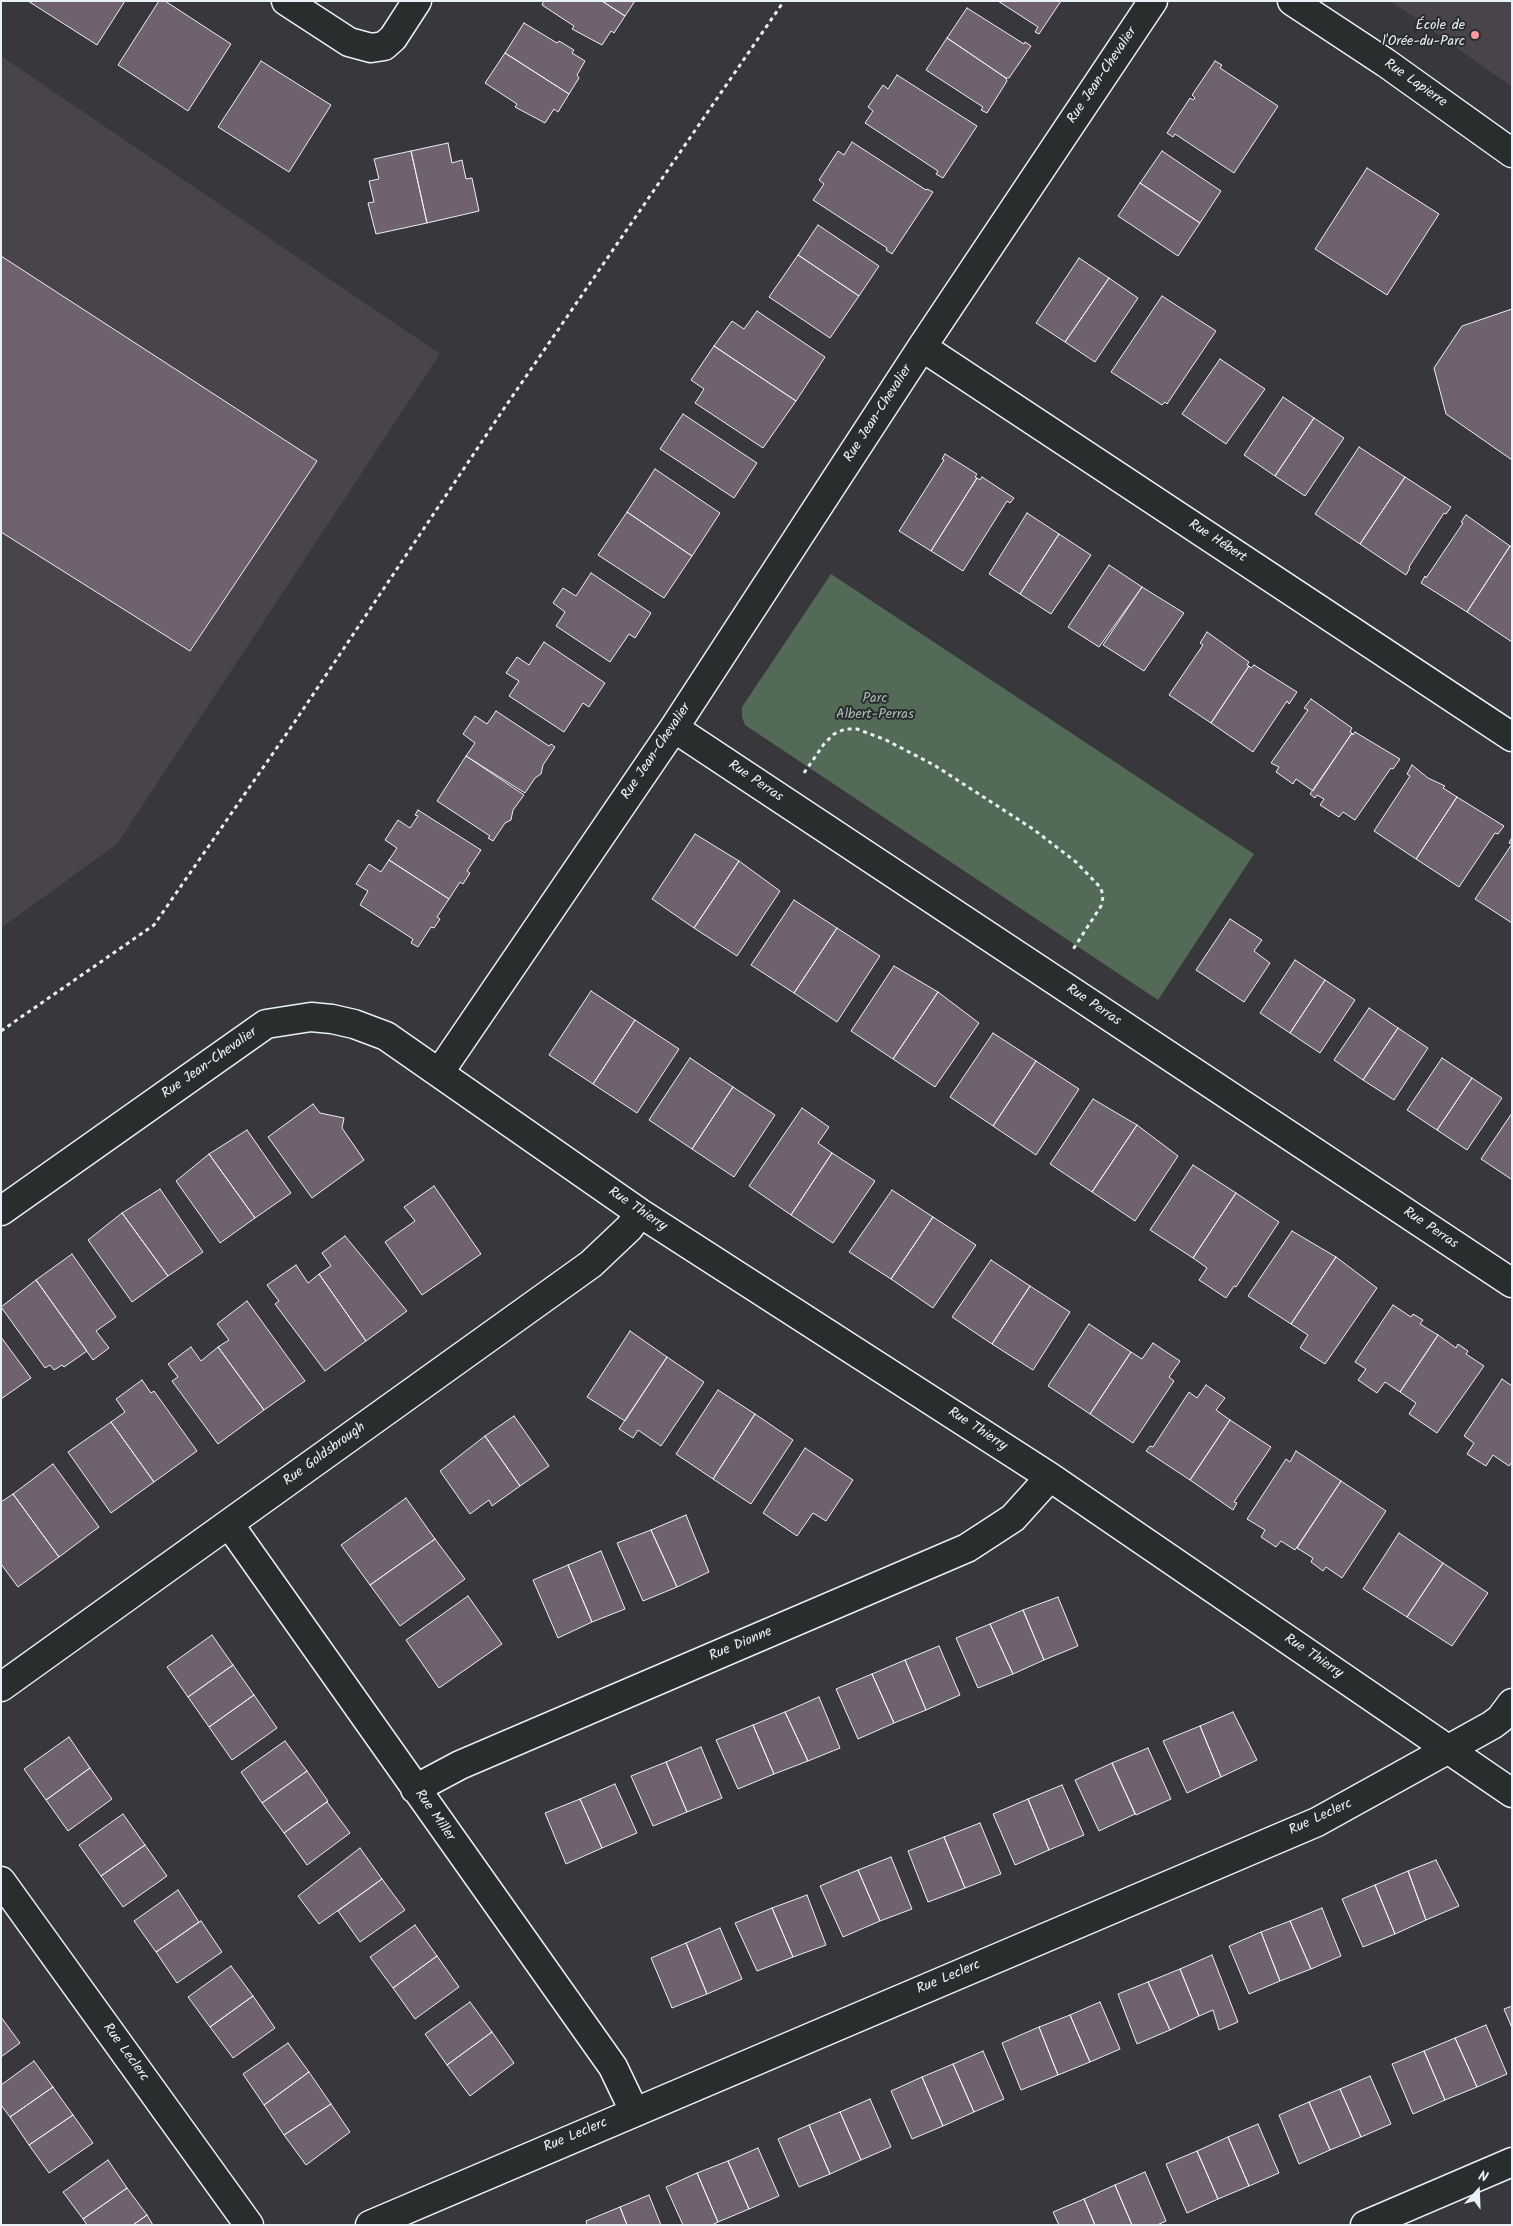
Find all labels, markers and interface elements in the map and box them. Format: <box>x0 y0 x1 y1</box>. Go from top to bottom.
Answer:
place label: École de l'Orée-du-Parc <box>1382 19 1465 52</box>
street label: Rue Jean-Chevalier <box>1065 25 1141 127</box>
marker: École de l'Orée-du-Parc <box>1469 29 1481 41</box>
street label: Rue Lapierre <box>1380 56 1450 112</box>
street label: Rue Jean-Chevalier <box>841 362 917 466</box>
street label: Rue Hébert <box>1185 517 1249 567</box>
park label: Parc Albert-Perras <box>836 692 914 724</box>
street label: Rue Jean-Chevalier <box>619 701 695 803</box>
street label: Rue Perras <box>724 758 786 806</box>
street label: Rue Perras <box>1062 982 1124 1030</box>
street label: Rue Jean-Chevalier <box>159 1025 261 1103</box>
street label: Rue Thierry <box>604 1184 670 1236</box>
street label: Rue Perras <box>1399 1205 1461 1253</box>
street label: Rue Thierry <box>944 1405 1010 1455</box>
street label: Rue Goldsbrough <box>281 1420 369 1490</box>
street label: Rue Dionne <box>707 1624 775 1666</box>
street label: Rue Thierry <box>1280 1631 1346 1683</box>
street label: Rue Miller <box>410 1787 458 1845</box>
street label: Rue Leclerc <box>1287 1796 1355 1840</box>
street label: Rue Leclerc <box>915 1957 983 1999</box>
street label: Rue Leclerc <box>98 2021 152 2085</box>
street label: Rue Leclerc <box>542 2115 610 2157</box>
text: N <box>1475 2165 1491 2189</box>
north arrow <box>1453 2166 1503 2216</box>

